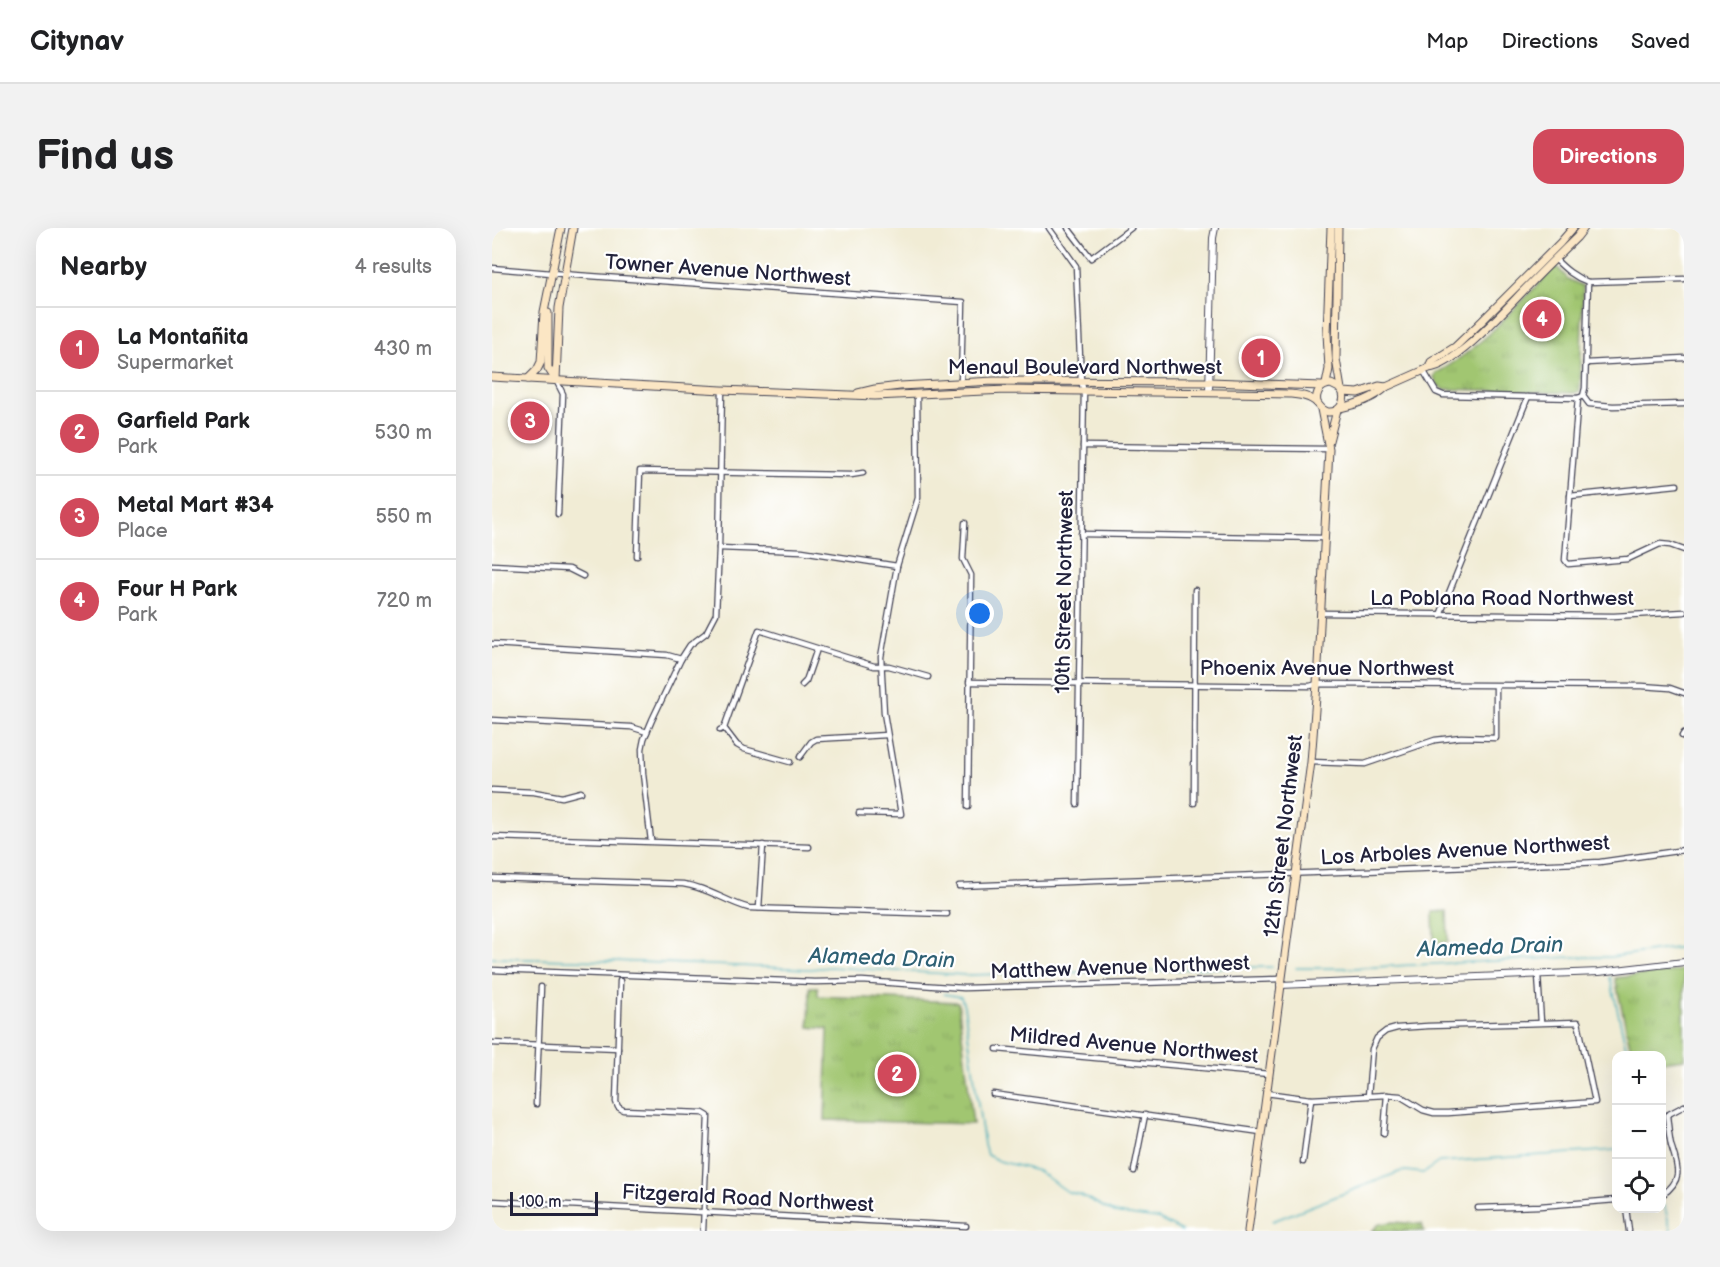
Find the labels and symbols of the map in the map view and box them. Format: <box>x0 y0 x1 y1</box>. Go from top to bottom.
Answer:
street label: Towner Avenue Northwest <box>604 249 852 292</box>
pin: 4 <box>1522 296 1562 341</box>
pin: 1 <box>1242 336 1280 380</box>
street label: Menaul Boulevard Northwest <box>948 355 1223 380</box>
pin: 3 <box>510 398 549 444</box>
street label: 10th Street Northwest <box>1050 489 1079 694</box>
street label: La Poblana Road Northwest <box>1370 586 1635 611</box>
your location <box>965 599 994 628</box>
street label: Phoenix Avenue Northwest <box>1200 656 1455 681</box>
street label: 12th Street Northwest <box>1259 733 1308 939</box>
street label: Los Arboles Avenue Northwest <box>1320 830 1611 871</box>
water label: Alameda Drain <box>1415 931 1564 964</box>
water label: Alameda Drain <box>807 942 956 975</box>
street label: Matthew Avenue Northwest <box>990 950 1251 985</box>
street label: Mildred Avenue Northwest <box>1008 1022 1260 1069</box>
pin: 2 <box>878 1052 916 1096</box>
street label: Fitzgerald Road Northwest <box>621 1179 875 1218</box>
scale bar <box>510 1189 598 1216</box>

